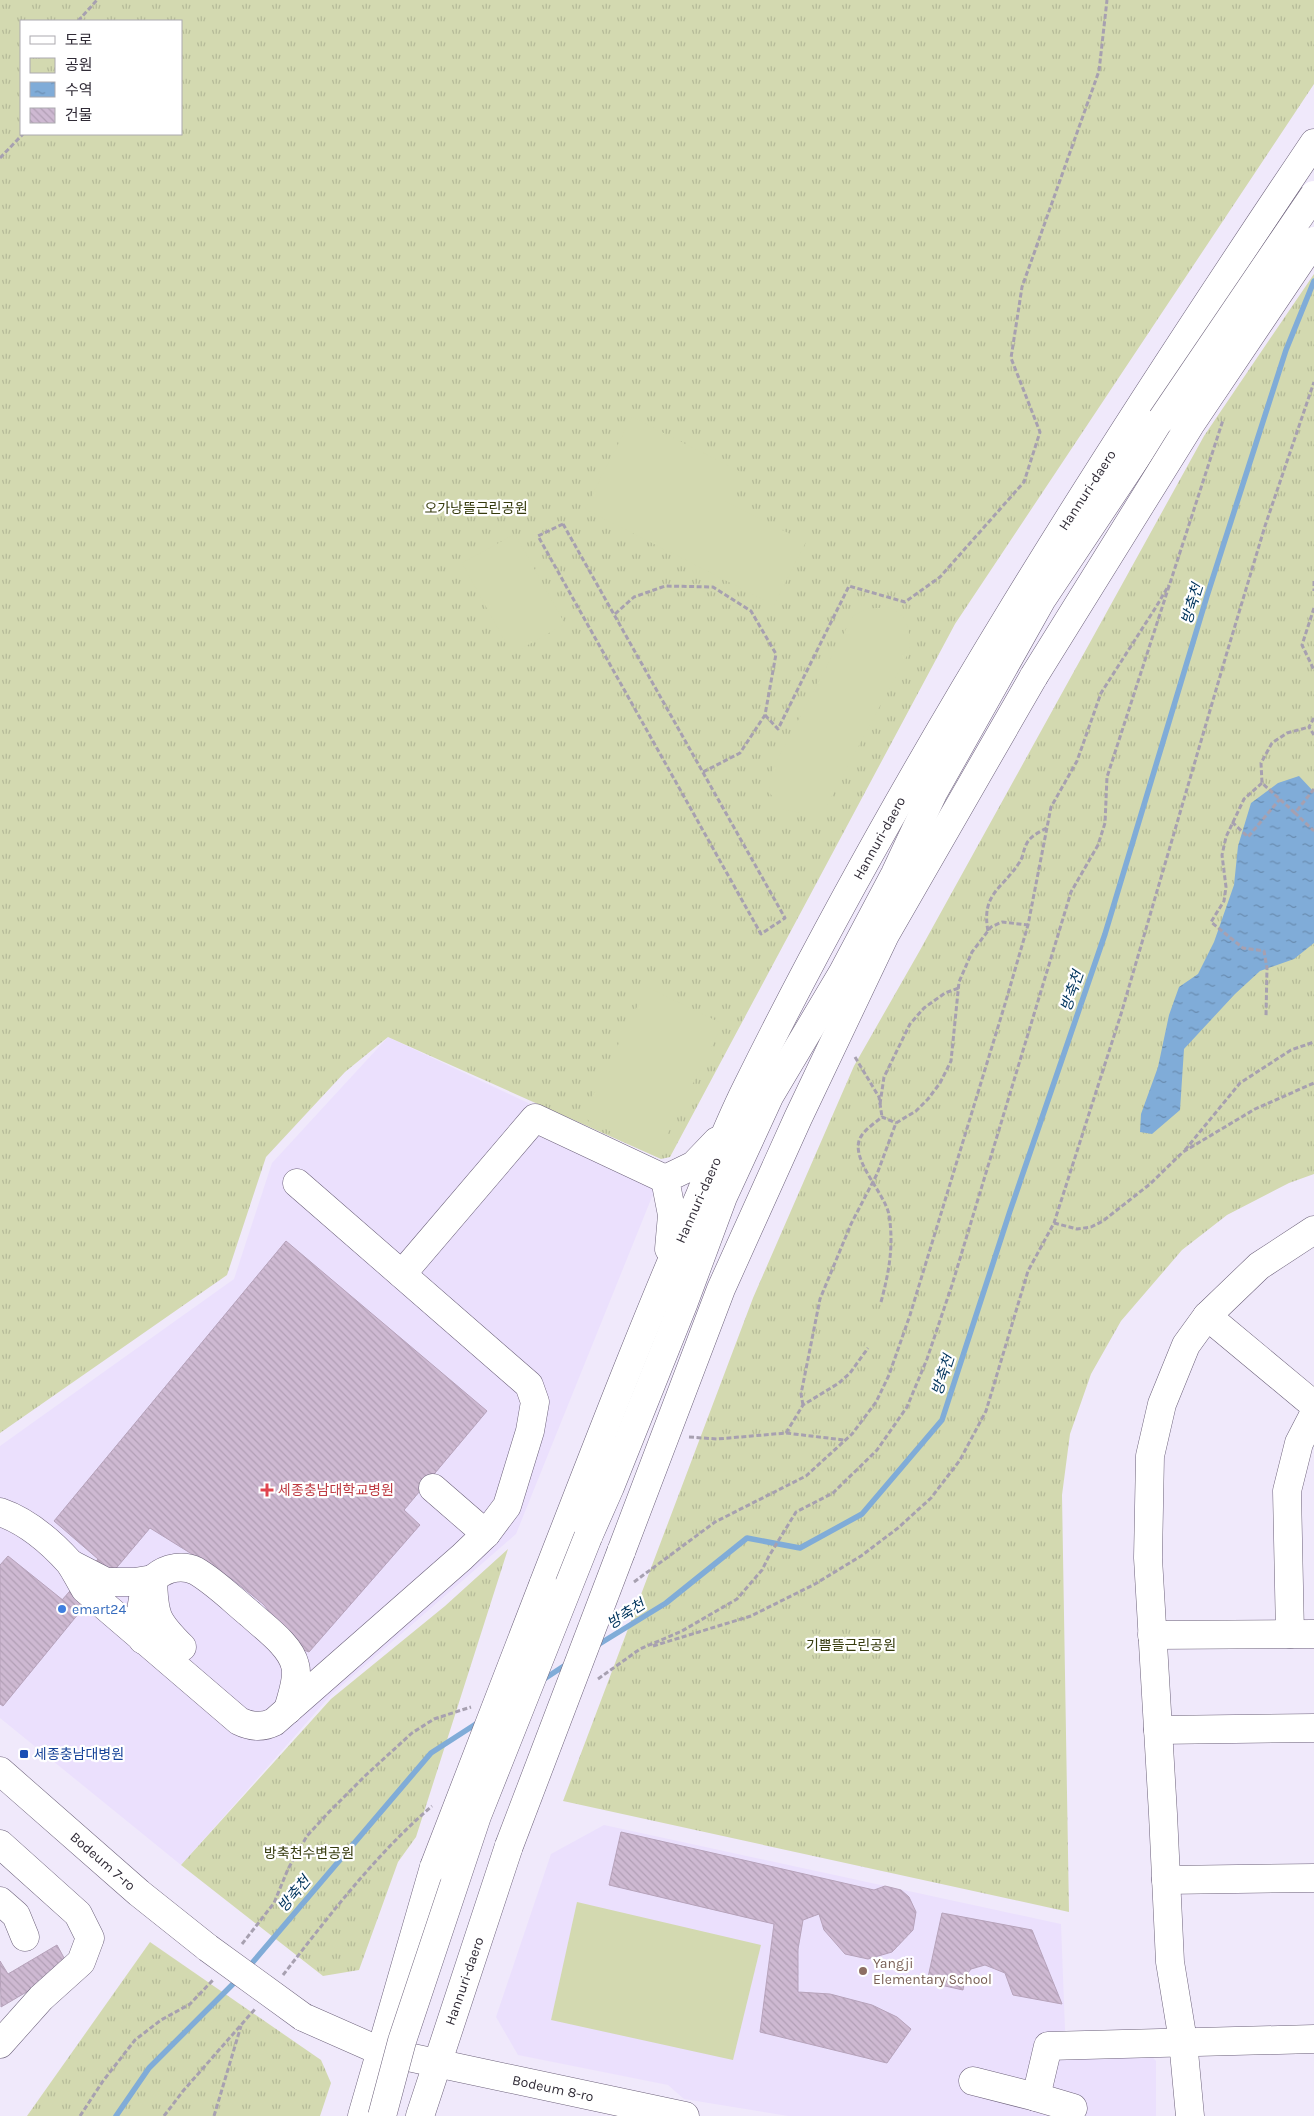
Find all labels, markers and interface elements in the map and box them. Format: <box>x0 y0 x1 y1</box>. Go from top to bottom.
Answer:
legend <box>20 20 182 135</box>
text: 도로 <box>65 31 93 49</box>
text: 공원 <box>65 56 93 74</box>
text: 수역 <box>65 81 93 99</box>
text: 건물 <box>65 106 93 124</box>
street label: Hannuri-daero <box>1055 447 1120 534</box>
park label: 오가낭뜰근린공원 <box>424 500 528 517</box>
water label: 방축천 <box>1177 579 1207 626</box>
street label: Hannuri-daero <box>850 794 909 883</box>
water label: 방축천 <box>1057 966 1088 1014</box>
street label: Hannuri-daero <box>672 1155 725 1246</box>
water label: 방축천 <box>928 1350 959 1397</box>
place label: 세종충남대학교병원 <box>278 1482 394 1499</box>
marker: 세종충남대학교병원 <box>260 1483 274 1497</box>
water label: 방축천 <box>604 1594 650 1633</box>
place label: emart24 <box>72 1601 126 1618</box>
marker: emart24 <box>56 1603 68 1615</box>
park label: 기쁨뜰근린공원 <box>806 1637 896 1654</box>
place label: 세종충남대병원 <box>34 1746 124 1763</box>
marker: 세종충남대병원 <box>18 1748 30 1760</box>
street label: Bodeum 7-ro <box>67 1828 139 1894</box>
park label: 방축천수변공원 <box>264 1845 354 1862</box>
water label: 방축천 <box>274 1871 316 1916</box>
street label: Hannuri-daero <box>441 1935 488 2028</box>
place label: Yangji Elementary School <box>873 1955 992 1988</box>
marker: Yangji Elementary School <box>857 1965 869 1977</box>
street label: Bodeum 8-ro <box>511 2072 595 2105</box>

